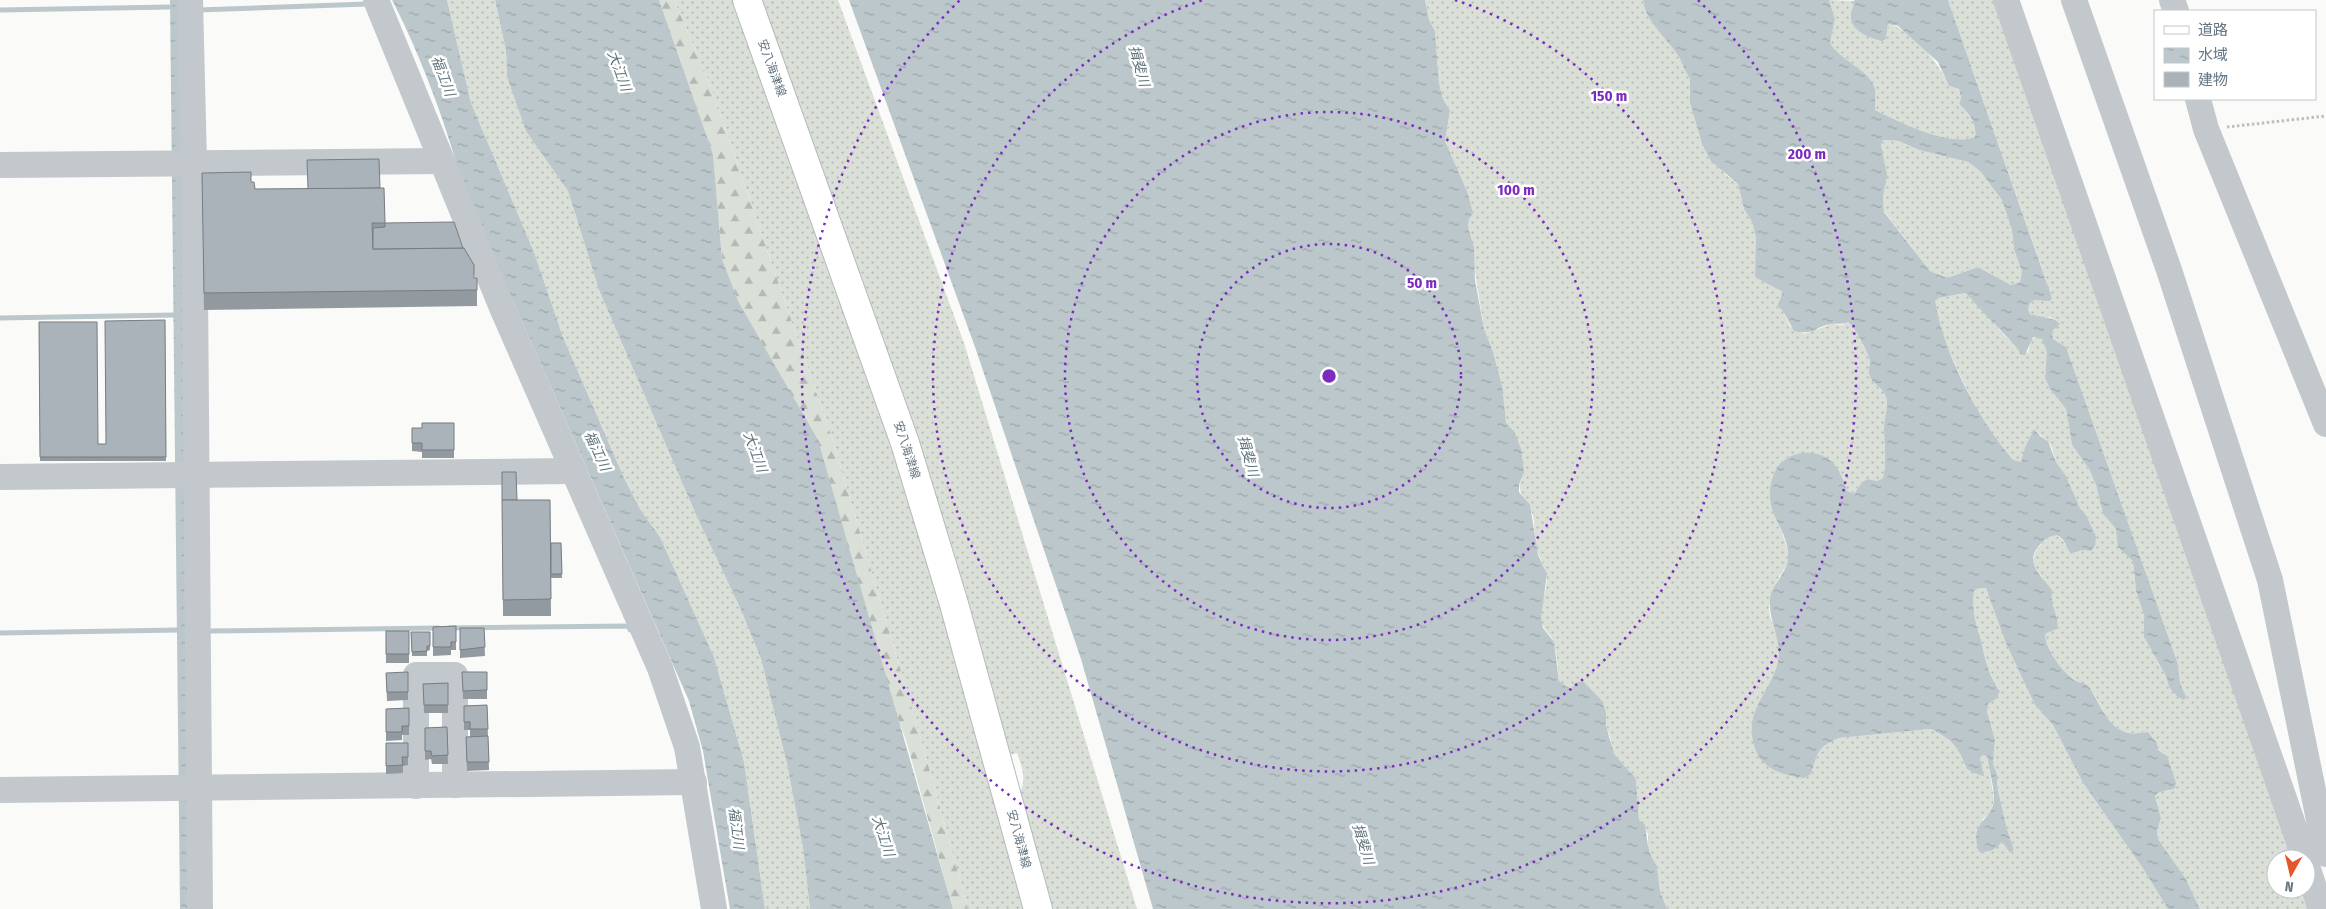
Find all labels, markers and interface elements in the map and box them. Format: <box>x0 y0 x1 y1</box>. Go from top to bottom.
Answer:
legend <box>2154 10 2316 100</box>
text: 道路 <box>2198 21 2228 39</box>
street label: 安八海津線 <box>755 37 789 99</box>
water label: 揖斐川 <box>1125 43 1154 90</box>
text: 水域 <box>2198 46 2228 64</box>
water label: 大江川 <box>604 48 635 96</box>
water label: 福江川 <box>428 53 459 101</box>
text: 建物 <box>2198 71 2228 89</box>
text: 150 m <box>1591 87 1627 105</box>
text: 200 m <box>1787 145 1826 163</box>
text: 100 m <box>1497 181 1535 199</box>
text: 50 m <box>1407 274 1437 292</box>
centre of rings <box>1320 367 1338 385</box>
street label: 安八海津線 <box>891 419 923 481</box>
water label: 福江川 <box>580 428 614 475</box>
water label: 大江川 <box>740 429 771 477</box>
water label: 揖斐川 <box>1234 433 1263 480</box>
water label: 福江川 <box>725 806 747 852</box>
street label: 安八海津線 <box>1004 808 1034 870</box>
water label: 大江川 <box>868 813 898 861</box>
water label: 揖斐川 <box>1349 821 1378 868</box>
north arrow <box>2266 849 2316 899</box>
text: N <box>2284 877 2295 895</box>

